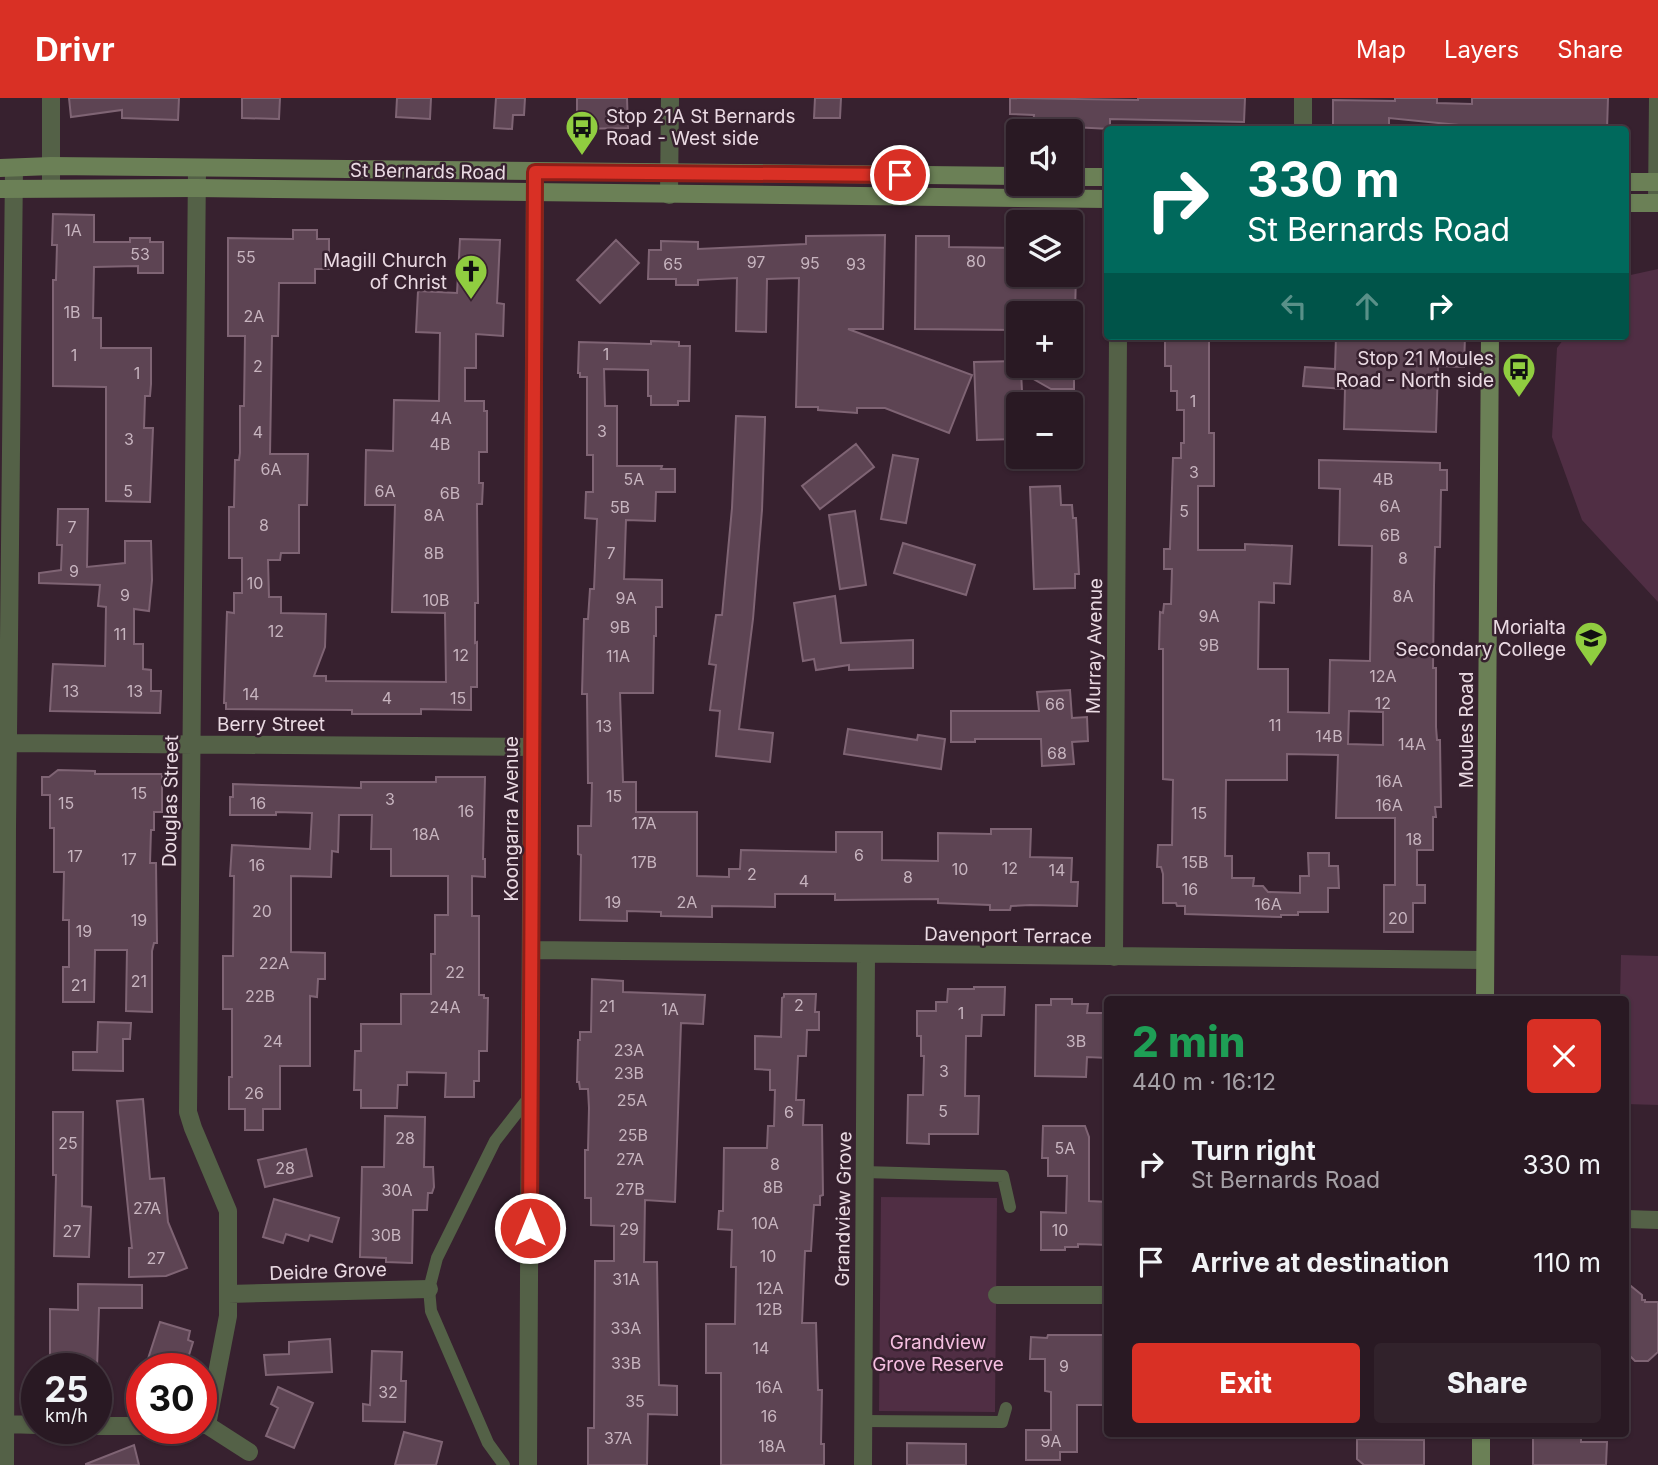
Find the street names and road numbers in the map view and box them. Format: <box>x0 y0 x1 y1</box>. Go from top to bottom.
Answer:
street label: St Bernards Road <box>350 159 506 184</box>
street label: Murray Avenue <box>1082 578 1107 714</box>
street label: Moules Road <box>1455 672 1478 788</box>
street label: Berry Street <box>217 713 325 736</box>
street label: Douglas Street <box>158 735 183 867</box>
street label: Koongarra Avenue <box>500 736 523 902</box>
street label: Davenport Terrace <box>924 923 1092 948</box>
street label: Grandview Grove <box>831 1131 856 1287</box>
street label: Deidre Grove <box>269 1258 387 1285</box>

